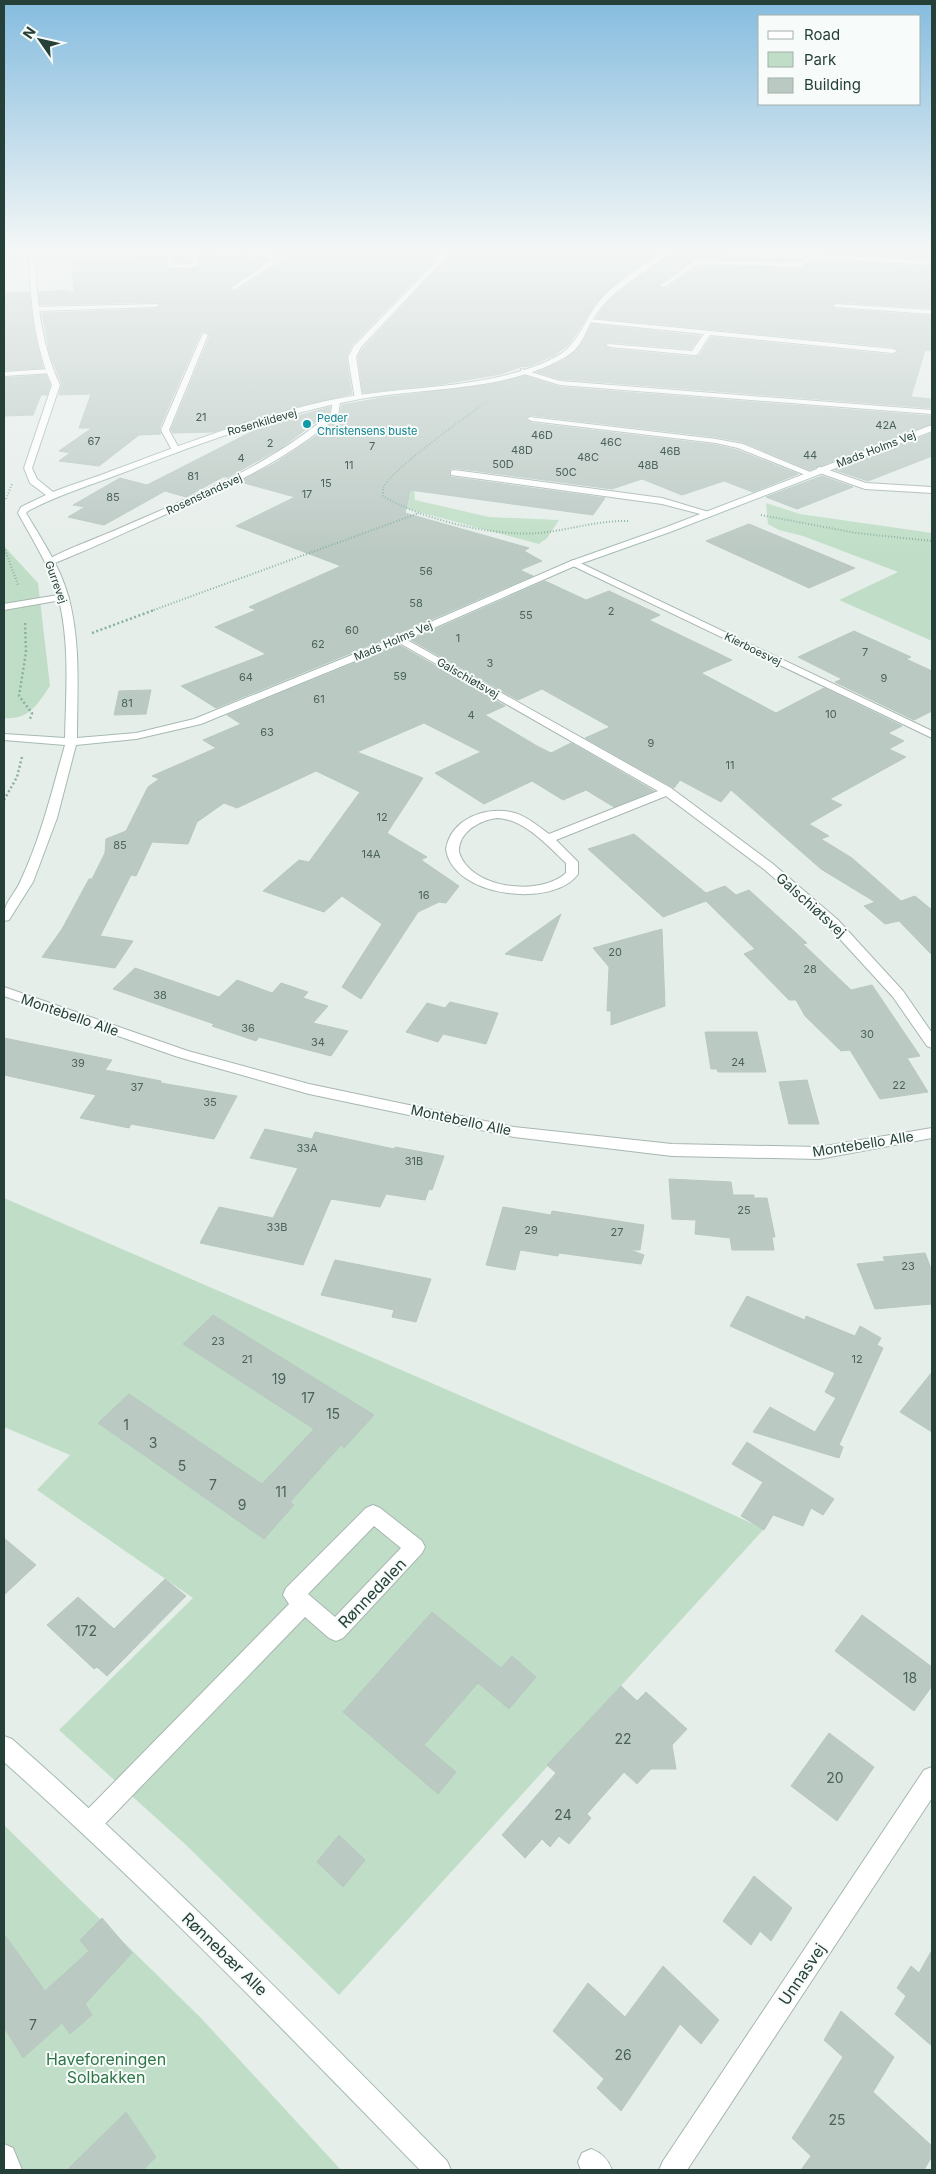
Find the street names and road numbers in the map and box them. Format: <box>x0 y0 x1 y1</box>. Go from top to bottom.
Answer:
street label: Rosenkildevej <box>226 405 298 439</box>
street label: Mads Holms Vej <box>834 427 918 471</box>
street label: Rosenstandsvej <box>164 470 244 518</box>
street label: Gurrevej <box>42 559 70 605</box>
street label: Mads Holms Vej <box>352 618 434 664</box>
street label: Kierboesvej <box>722 629 784 669</box>
street label: Galschiøtsvej <box>435 655 501 701</box>
street label: Galschiøtsvej <box>773 869 850 940</box>
street label: Montebello Alle <box>19 990 121 1039</box>
street label: Montebello Alle <box>409 1101 513 1138</box>
street label: Montebello Alle <box>811 1127 915 1160</box>
street label: Rønnedalen <box>334 1554 410 1632</box>
street label: Rønnebær Alle <box>178 1908 272 2000</box>
street label: Unnasvej <box>774 1939 830 2009</box>

